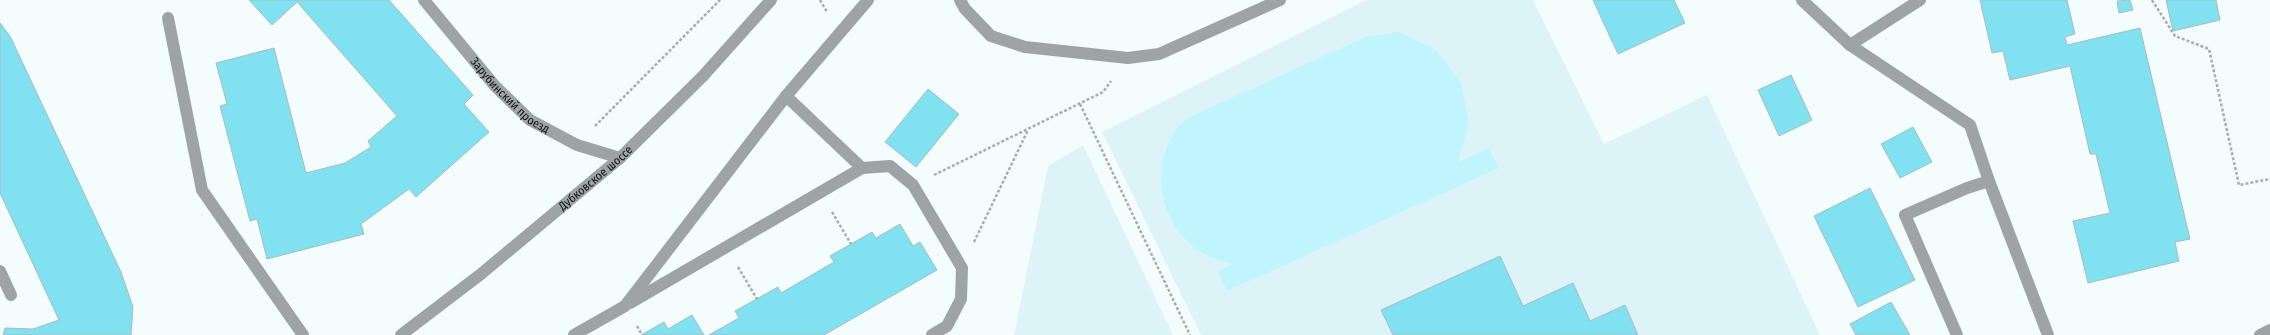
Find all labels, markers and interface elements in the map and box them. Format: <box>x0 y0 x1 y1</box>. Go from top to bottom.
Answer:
street label: Зарубинский проезд <box>467 55 552 136</box>
street label: Дубковское шоссе <box>555 143 635 214</box>

